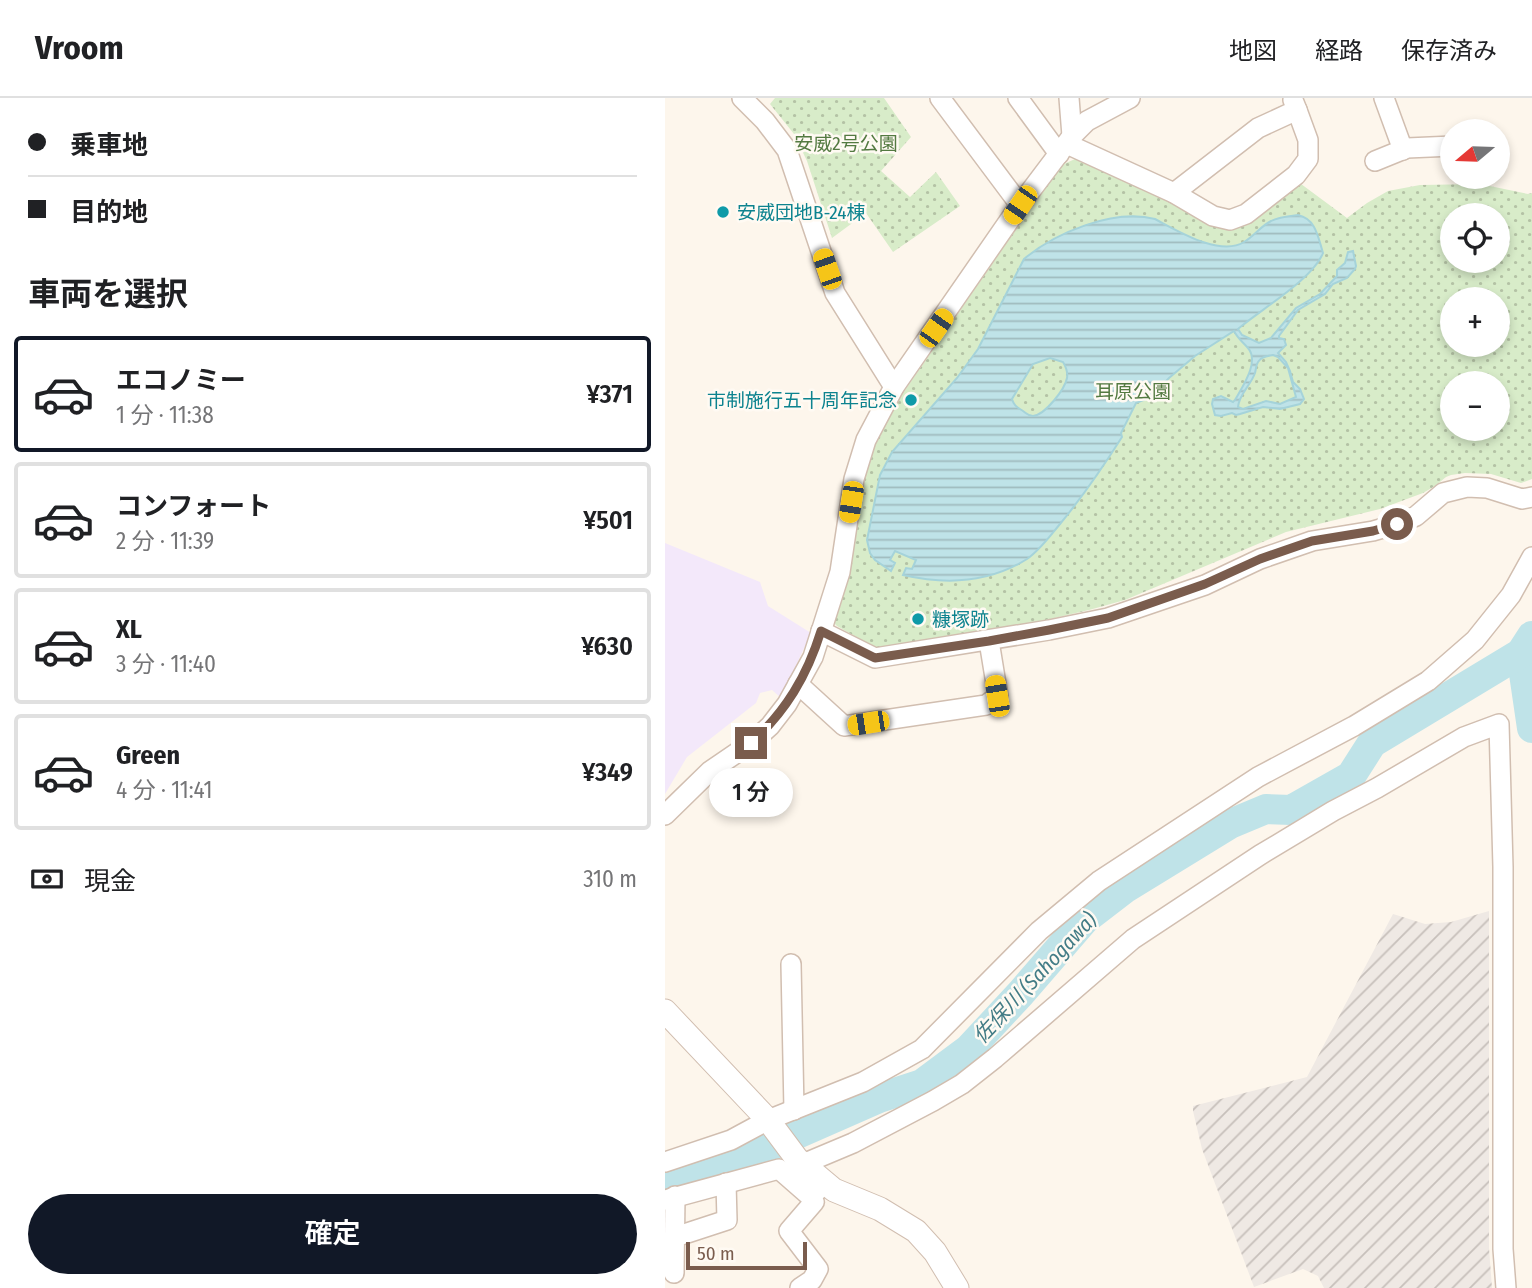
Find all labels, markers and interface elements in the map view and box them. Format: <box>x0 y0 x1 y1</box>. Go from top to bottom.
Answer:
text: Vroom <box>35 28 124 68</box>
text: 地図 <box>1229 37 1277 65</box>
text: 経路 <box>1315 37 1363 65</box>
text: 保存済み <box>1401 37 1497 65</box>
north arrow <box>1440 119 1510 189</box>
map controls <box>1440 119 1510 441</box>
text: 乗車地 <box>70 130 148 161</box>
park label: 安威2号公園 <box>794 132 898 155</box>
car <box>1000 182 1041 228</box>
text: 目的地 <box>70 197 148 228</box>
place label: 安威団地B-24棟 <box>737 201 865 224</box>
button: locate <box>1440 203 1510 273</box>
marker: 安威団地B-24棟 <box>715 204 731 220</box>
car <box>811 246 844 292</box>
text: 車両を選択 <box>28 275 188 313</box>
button: + <box>1440 287 1510 357</box>
car <box>916 305 957 351</box>
icon: car <box>32 363 95 426</box>
text: エコノミー <box>116 365 246 396</box>
button: − <box>1440 371 1510 441</box>
text: ¥371 <box>586 379 633 410</box>
park label: 耳原公園 <box>1095 380 1171 403</box>
place label: 市制施行五十周年記念 <box>707 389 897 412</box>
marker: 市制施行五十周年記念 <box>903 392 919 408</box>
text: 1 分 · 11:38 <box>116 401 214 429</box>
car <box>838 480 865 524</box>
icon: car <box>32 489 95 552</box>
text: コンフォート <box>116 491 271 522</box>
text: ¥501 <box>583 505 633 536</box>
route start <box>1381 508 1413 540</box>
text: 2 分 · 11:39 <box>116 527 214 555</box>
place label: 糠塚跡 <box>932 608 989 631</box>
marker: 糠塚跡 <box>910 611 926 627</box>
text: XL <box>116 614 142 645</box>
icon: car <box>32 615 95 678</box>
text: ¥630 <box>581 631 633 662</box>
text: 3 分 · 11:40 <box>116 650 216 678</box>
car <box>984 674 1011 718</box>
car <box>846 709 891 737</box>
route end <box>735 727 767 759</box>
text: Green <box>116 740 180 771</box>
icon: car <box>32 741 95 804</box>
text: ¥349 <box>582 757 633 788</box>
callout: 1 分 <box>709 768 793 816</box>
text: 4 分 · 11:41 <box>116 776 212 804</box>
text: 1 分 <box>732 778 770 806</box>
icon: cash <box>28 860 66 898</box>
text: 310 m <box>583 865 637 893</box>
text: 現金 <box>84 866 136 897</box>
water label: 佐保川 (Sahogawa) <box>968 907 1102 1049</box>
button: 確定 <box>28 1194 637 1274</box>
scale bar <box>686 1239 807 1271</box>
text: 50 m <box>697 1242 735 1265</box>

